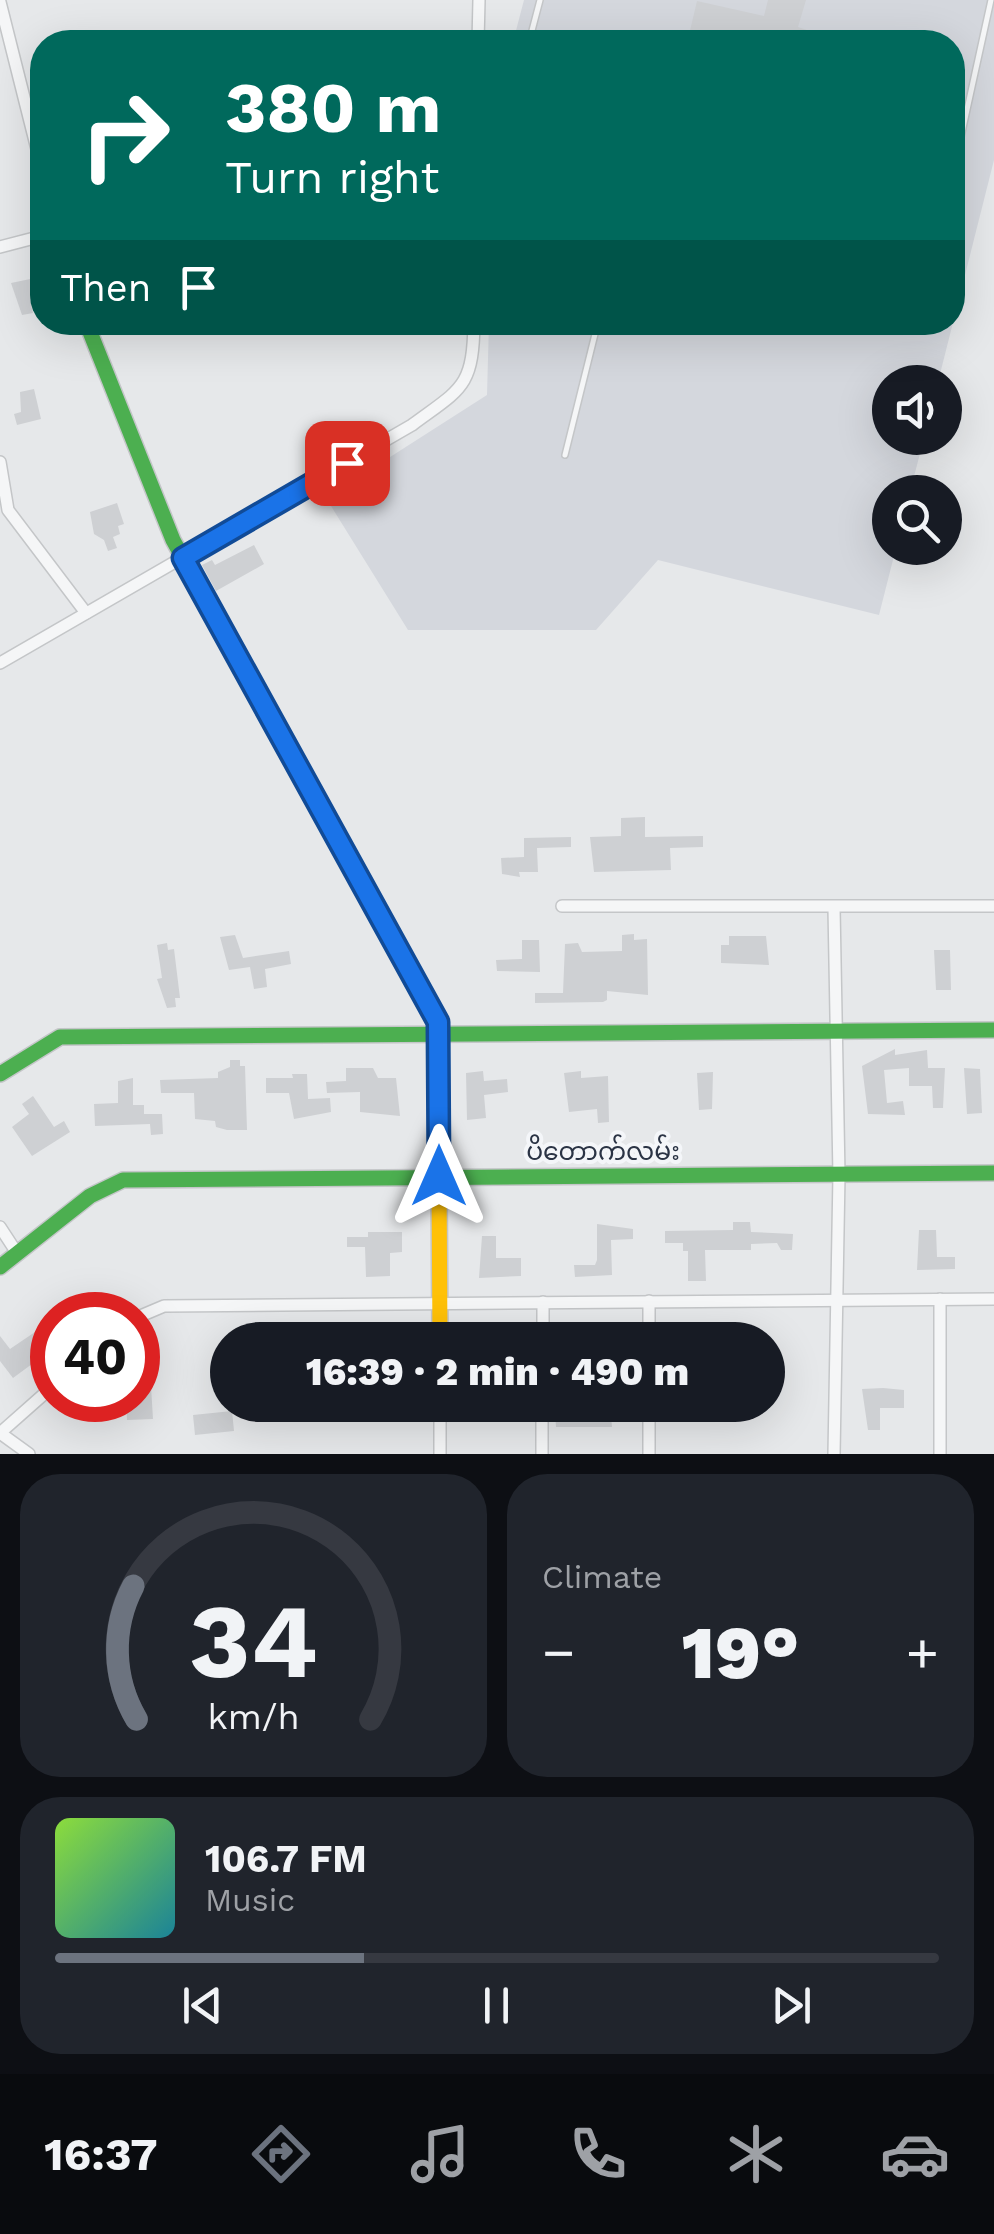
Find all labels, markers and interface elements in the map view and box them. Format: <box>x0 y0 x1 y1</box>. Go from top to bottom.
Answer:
text: 380 m <box>225 67 441 149</box>
icon: right <box>60 70 190 200</box>
text: Turn right <box>225 151 439 204</box>
icon: arrive <box>171 260 226 315</box>
text: Then <box>60 266 151 310</box>
map controls <box>872 365 962 565</box>
button: sound <box>872 365 962 455</box>
pin <box>305 421 390 506</box>
icon: arrive <box>320 436 375 491</box>
button: search <box>872 475 962 565</box>
position arrow <box>387 1124 491 1228</box>
street label: ပိတောက်လမ်း <box>526 1134 680 1166</box>
speed limit sign: 40 <box>30 1292 160 1422</box>
text: 16:39 · 2 min · 490 m <box>306 1350 689 1394</box>
text: Climate <box>542 1558 662 1596</box>
text: 34 <box>189 1580 318 1702</box>
text: 19° <box>682 1608 799 1696</box>
text: − <box>542 1620 575 1684</box>
text: + <box>906 1620 939 1684</box>
text: km/h <box>207 1696 300 1738</box>
text: 106.7 FM <box>205 1837 367 1881</box>
text: Music <box>205 1881 295 1919</box>
icon: previous <box>175 1978 230 2033</box>
icon: pause <box>469 1978 524 2033</box>
icon: next <box>764 1978 819 2033</box>
icon: directions <box>246 2119 316 2189</box>
icon: music <box>405 2119 475 2189</box>
icon: phone <box>563 2119 633 2189</box>
icon: climate <box>721 2119 791 2189</box>
icon: car <box>880 2119 950 2189</box>
text: 16:37 <box>44 2128 158 2181</box>

